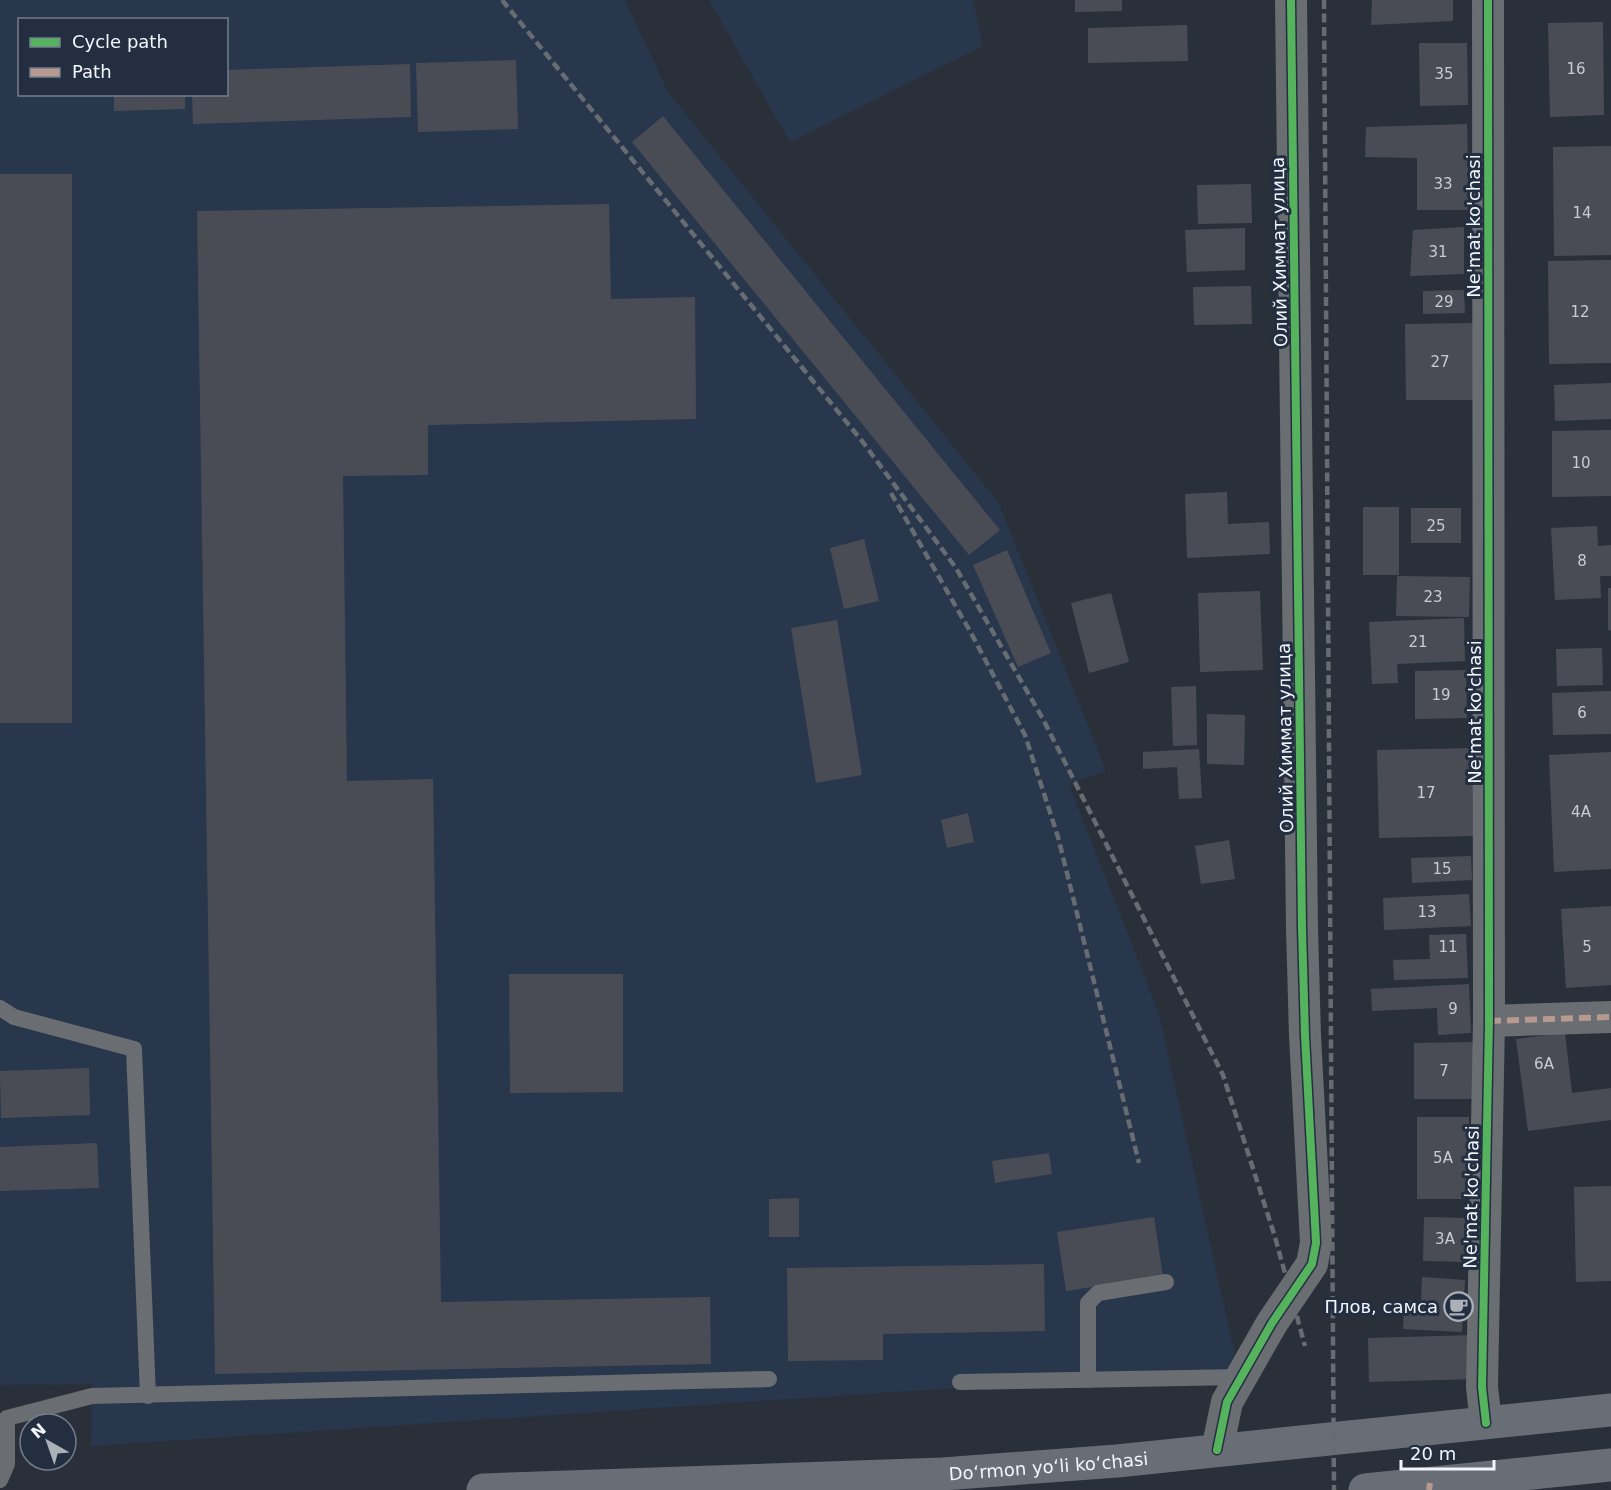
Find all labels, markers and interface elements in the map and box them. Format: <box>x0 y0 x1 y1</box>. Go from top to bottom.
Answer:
legend <box>18 18 228 96</box>
text: Cycle path <box>72 31 168 52</box>
house number: 16 <box>1566 60 1586 78</box>
text: Path <box>72 61 112 82</box>
house number: 35 <box>1434 65 1454 83</box>
street label: Ne'mat ko'chasi <box>1463 154 1484 298</box>
street label: Олий Химмат улица <box>1267 157 1291 347</box>
house number: 33 <box>1433 175 1453 193</box>
house number: 14 <box>1572 204 1592 222</box>
house number: 31 <box>1428 243 1448 261</box>
house number: 29 <box>1434 293 1454 311</box>
house number: 12 <box>1570 303 1590 321</box>
house number: 27 <box>1430 353 1450 371</box>
house number: 10 <box>1571 454 1591 472</box>
house number: 25 <box>1426 517 1446 535</box>
house number: 8 <box>1577 552 1587 570</box>
house number: 23 <box>1423 588 1443 606</box>
house number: 21 <box>1408 633 1428 651</box>
street label: Ne'mat ko'chasi <box>1464 640 1485 784</box>
street label: Олий Химмат улица <box>1273 643 1297 833</box>
house number: 19 <box>1431 686 1451 704</box>
house number: 6 <box>1577 704 1587 722</box>
house number: 17 <box>1416 784 1436 802</box>
house number: 4A <box>1571 803 1592 821</box>
house number: 15 <box>1432 860 1452 878</box>
house number: 13 <box>1417 903 1437 921</box>
house number: 11 <box>1438 938 1458 956</box>
house number: 5 <box>1582 938 1592 956</box>
house number: 9 <box>1448 1000 1458 1018</box>
house number: 6A <box>1534 1055 1555 1073</box>
house number: 7 <box>1439 1062 1449 1080</box>
street label: Ne'mat ko'chasi <box>1459 1125 1483 1269</box>
house number: 5A <box>1433 1149 1454 1167</box>
house number: 3A <box>1435 1230 1456 1248</box>
cafe icon: Плов, самса <box>1443 1290 1475 1322</box>
place label: Плов, самса <box>1324 1296 1438 1317</box>
north arrow <box>18 1412 78 1472</box>
text: N <box>27 1419 50 1442</box>
scale bar <box>1401 1433 1494 1471</box>
text: 20 m <box>1410 1443 1456 1464</box>
street label: Do‘rmon yo‘li ko‘chasi <box>948 1447 1149 1484</box>

